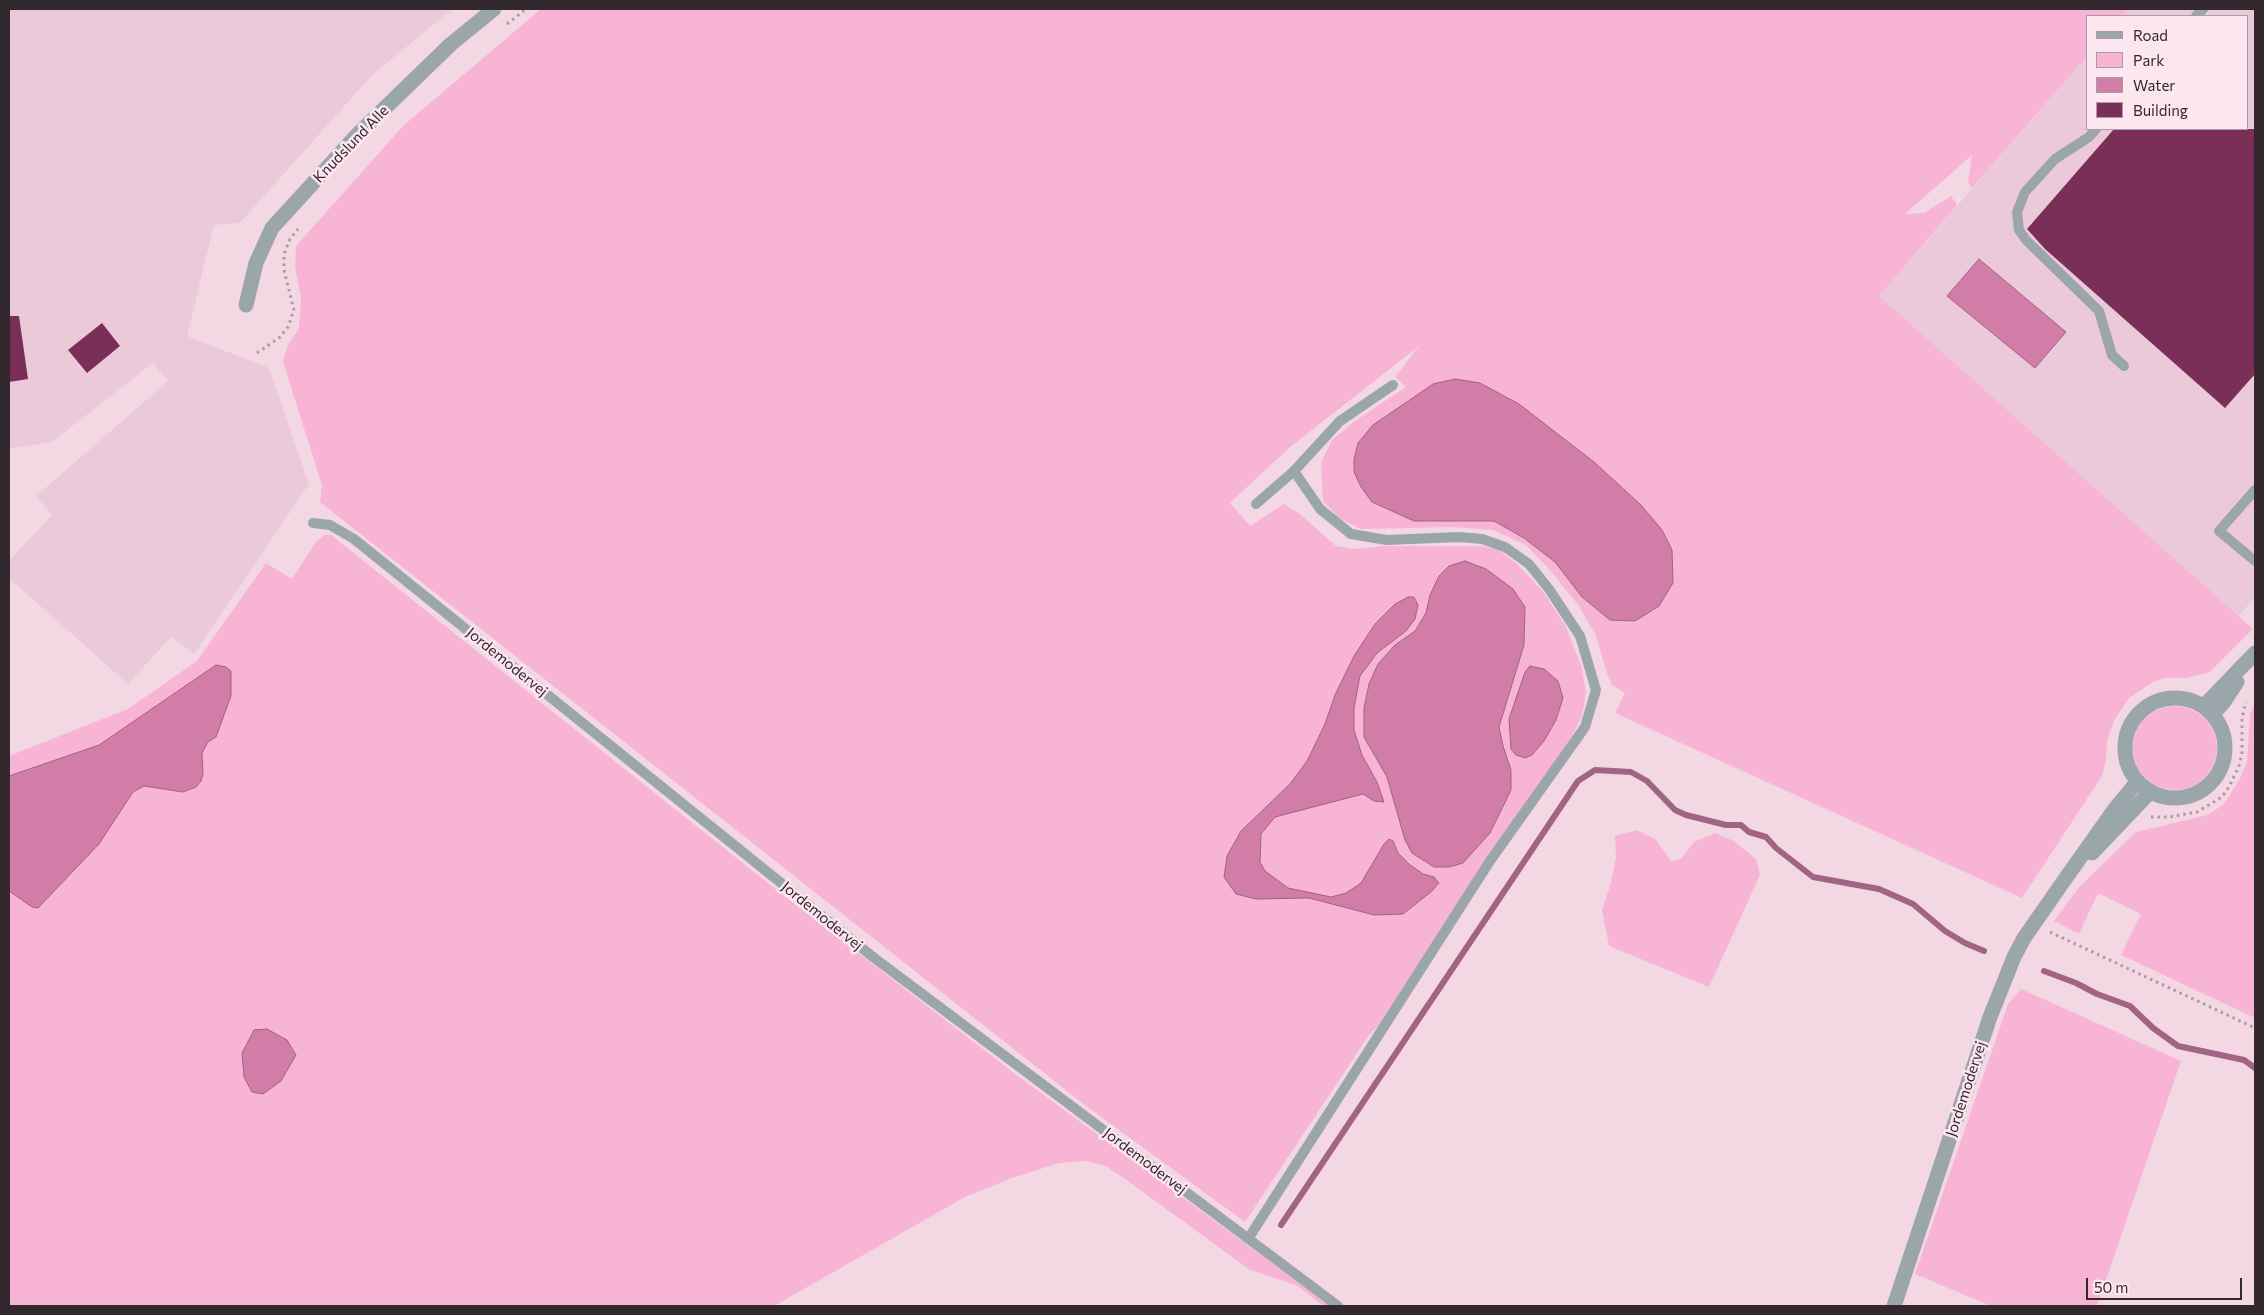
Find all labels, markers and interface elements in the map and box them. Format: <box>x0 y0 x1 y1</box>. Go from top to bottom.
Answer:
legend <box>2086 15 2249 130</box>
text: Road <box>2133 26 2168 44</box>
text: Park <box>2133 51 2164 69</box>
text: Water <box>2133 76 2175 94</box>
text: Building <box>2133 101 2188 119</box>
street label: Knudslund Alle <box>310 102 392 186</box>
street label: Jordemodervej <box>463 624 551 700</box>
street label: Jordemodervej <box>778 878 866 954</box>
street label: Jordemodervej <box>1942 1039 1990 1139</box>
street label: Jordemodervej <box>1100 1124 1190 1198</box>
scale bar <box>2089 1268 2245 1300</box>
text: 50 m <box>2094 1278 2128 1296</box>

